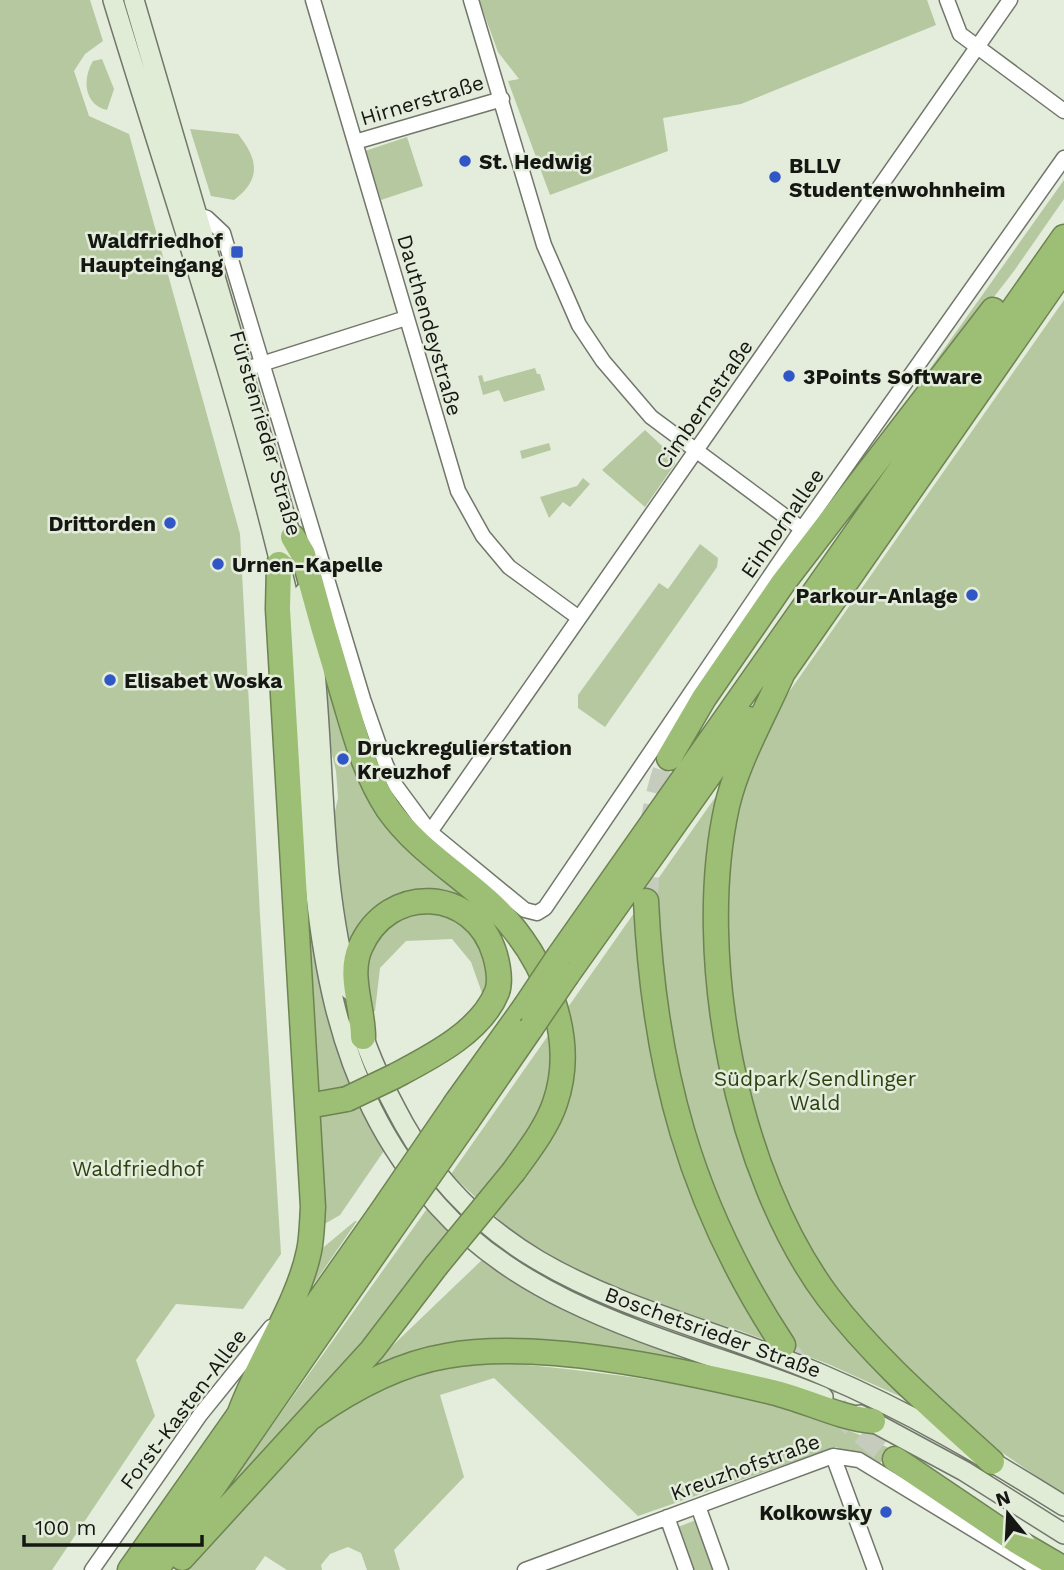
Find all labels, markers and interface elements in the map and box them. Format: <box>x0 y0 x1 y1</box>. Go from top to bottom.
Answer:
street label: Hirnerstraße <box>357 69 487 131</box>
place label: St. Hedwig <box>479 149 592 174</box>
marker: St. Hedwig <box>457 153 473 169</box>
place label: BLLV Studentenwohnheim <box>789 153 1006 202</box>
marker: BLLV Studentenwohnheim <box>767 169 783 185</box>
place label: Waldfriedhof Haupteingang <box>80 228 223 277</box>
street label: Dauthendeystraße <box>392 232 468 418</box>
marker: Waldfriedhof Haupteingang <box>229 244 245 260</box>
street label: Fürstenrieder Straße <box>225 328 307 538</box>
street label: Cimbernstraße <box>650 335 758 473</box>
place label: 3Points Software <box>803 364 982 389</box>
marker: 3Points Software <box>781 368 797 384</box>
street label: Einhornallee <box>735 463 829 583</box>
place label: Drittorden <box>48 511 156 536</box>
marker: Drittorden <box>162 515 178 531</box>
place label: Urnen-Kapelle <box>232 552 383 577</box>
marker: Urnen-Kapelle <box>210 556 226 572</box>
place label: Parkour-Anlage <box>795 583 958 608</box>
marker: Parkour-Anlage <box>964 587 980 603</box>
place label: Elisabet Woska <box>124 668 283 693</box>
marker: Elisabet Woska <box>102 672 118 688</box>
place label: Druckregulierstation Kreuzhof <box>357 735 572 784</box>
marker: Druckregulierstation Kreuzhof <box>335 751 351 767</box>
park label: Südpark/Sendlinger Wald <box>714 1066 917 1115</box>
park label: Waldfriedhof <box>72 1156 204 1181</box>
street label: Boschetsrieder Straße <box>602 1281 824 1383</box>
street label: Forst-Kasten-Allee <box>115 1324 251 1494</box>
street label: Kreuzhofstraße <box>667 1428 823 1506</box>
north arrow <box>973 1479 1043 1549</box>
text: N <box>993 1485 1013 1511</box>
place label: Kolkowsky <box>759 1500 872 1525</box>
scale bar <box>24 1504 203 1548</box>
marker: Kolkowsky <box>878 1504 894 1520</box>
text: 100 m <box>35 1515 97 1540</box>

